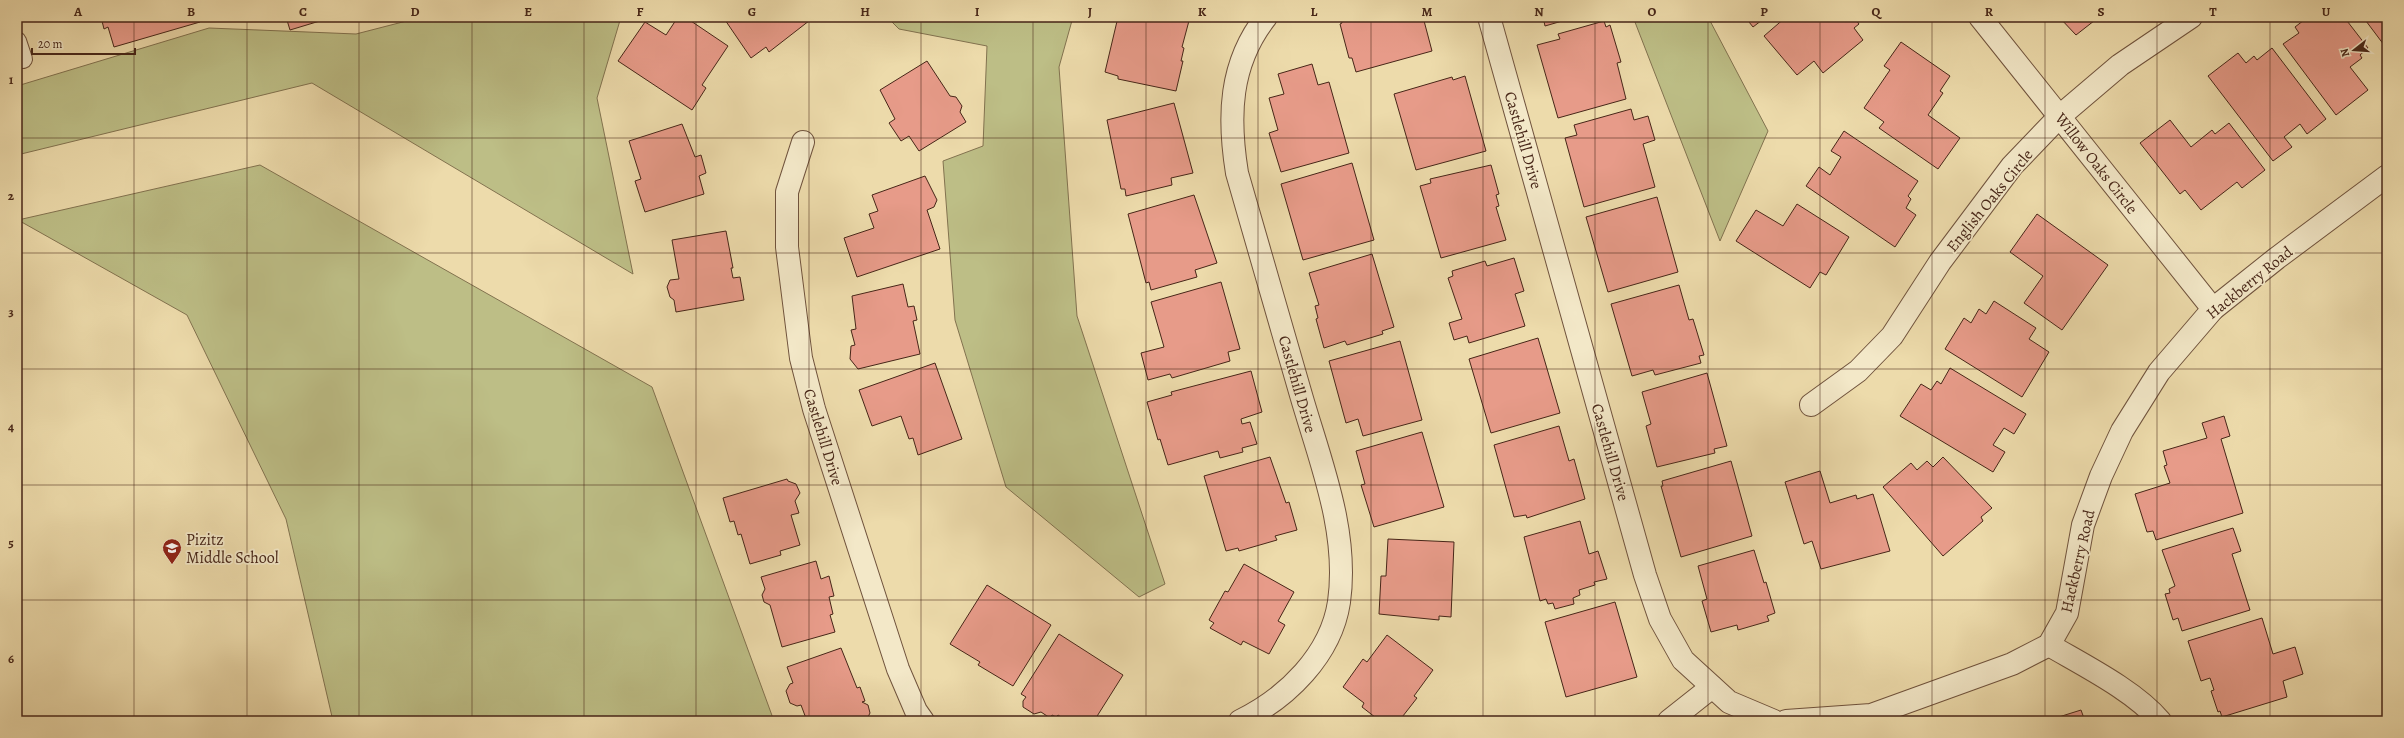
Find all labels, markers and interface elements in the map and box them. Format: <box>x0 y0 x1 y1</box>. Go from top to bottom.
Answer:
text: A <box>73 3 83 20</box>
text: B <box>187 3 195 20</box>
text: C <box>299 3 307 20</box>
text: D <box>410 3 420 20</box>
text: E <box>524 3 532 20</box>
text: F <box>637 3 644 20</box>
text: G <box>748 3 756 20</box>
text: H <box>860 3 870 20</box>
text: I <box>975 3 980 20</box>
text: J <box>1088 3 1092 20</box>
text: K <box>1198 3 1207 20</box>
text: L <box>1311 3 1318 20</box>
text: M <box>1422 3 1433 20</box>
text: N <box>1534 3 1544 20</box>
text: O <box>1648 3 1657 20</box>
text: P <box>1760 3 1768 20</box>
text: Q <box>1872 3 1883 20</box>
text: R <box>1985 3 1994 20</box>
text: S <box>2097 3 2105 20</box>
text: T <box>2209 3 2217 20</box>
text: U <box>2322 3 2331 20</box>
scale bar <box>32 30 135 56</box>
north arrow <box>2334 30 2374 70</box>
text: 20 m <box>38 36 62 52</box>
text: N <box>2337 47 2353 59</box>
text: 1 <box>9 71 14 88</box>
street label: Castlehill Drive <box>1499 89 1547 191</box>
street label: Willow Oaks Circle <box>2049 108 2143 219</box>
street label: English Oaks Circle <box>1941 145 2038 257</box>
text: 2 <box>8 187 15 204</box>
street label: Hackberry Road <box>2202 241 2298 324</box>
text: 3 <box>8 303 14 320</box>
street label: Castlehill Drive <box>1273 333 1321 435</box>
street label: Castlehill Drive <box>798 386 848 488</box>
street label: Castlehill Drive <box>1586 401 1634 503</box>
text: 4 <box>8 418 14 435</box>
street label: Hackberry Road <box>2055 507 2101 615</box>
place label: Pizitz Middle School <box>186 529 279 569</box>
text: 5 <box>8 534 14 551</box>
school or university icon: Pizitz Middle School <box>161 537 183 565</box>
text: 6 <box>8 650 14 667</box>

